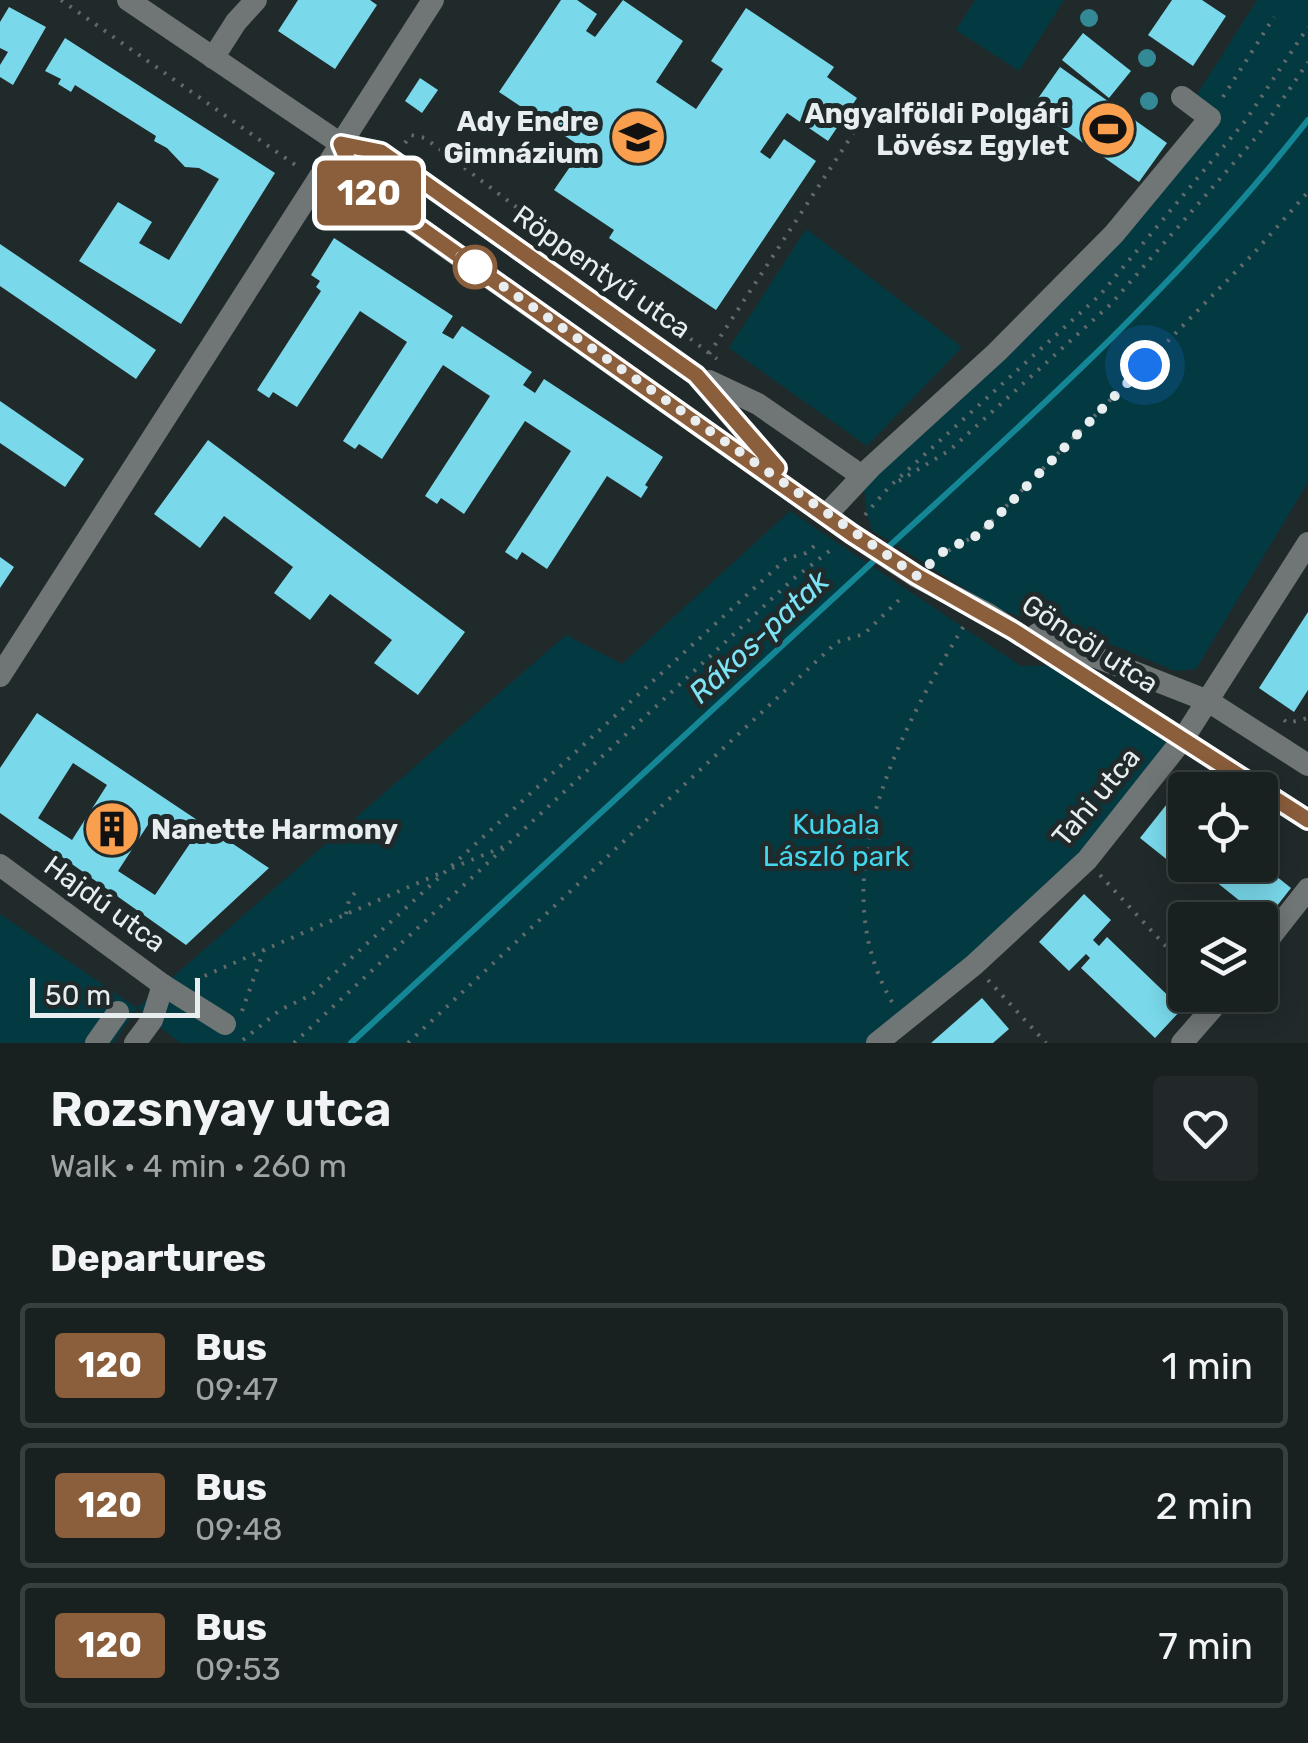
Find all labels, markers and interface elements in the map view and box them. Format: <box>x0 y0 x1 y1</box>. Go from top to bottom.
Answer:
place label: Angyalföldi Polgári Lövész Egylet <box>805 97 1069 162</box>
sports icon: Angyalföldi Polgári Lövész Egylet <box>1078 99 1138 159</box>
place label: Ady Endre Gimnázium <box>444 105 599 170</box>
school or university icon: Ady Endre Gimnázium <box>608 107 668 167</box>
line badge: 120 <box>312 160 426 226</box>
text: 120 <box>337 172 401 214</box>
street label: Röppentyű utca <box>507 199 697 345</box>
unlabelled marker <box>454 246 496 288</box>
your location <box>1120 340 1170 390</box>
water label: Rákos-patak <box>681 563 837 711</box>
street label: Göncöl utca <box>1016 588 1164 700</box>
street label: Tahi utca <box>1045 741 1147 853</box>
map controls <box>1168 772 1278 1012</box>
button: locate <box>1168 772 1278 882</box>
building icon: Nanette Harmony <box>82 799 142 859</box>
park label: Kubala László park <box>763 808 910 873</box>
place label: Nanette Harmony <box>151 813 398 846</box>
street label: Hajdú utca <box>38 849 172 959</box>
button: layers <box>1168 902 1278 1012</box>
scale bar <box>30 973 200 1018</box>
text: 50 m <box>45 979 111 1012</box>
button: heart <box>1153 1076 1258 1181</box>
text: Rozsnyay utca <box>50 1081 392 1138</box>
text: Walk · 4 min · 260 m <box>50 1147 347 1185</box>
text: Departures <box>50 1235 266 1281</box>
text: Bus <box>195 1324 267 1370</box>
text: 1 min <box>1161 1343 1253 1389</box>
text: 120 <box>78 1344 142 1386</box>
text: 09:47 <box>195 1370 278 1408</box>
text: Bus <box>195 1464 267 1510</box>
text: 2 min <box>1155 1483 1253 1529</box>
text: 120 <box>78 1484 142 1526</box>
text: 09:48 <box>195 1510 283 1548</box>
text: Bus <box>195 1604 267 1650</box>
text: 7 min <box>1158 1623 1253 1669</box>
text: 120 <box>78 1624 142 1666</box>
text: 09:53 <box>195 1650 281 1688</box>

